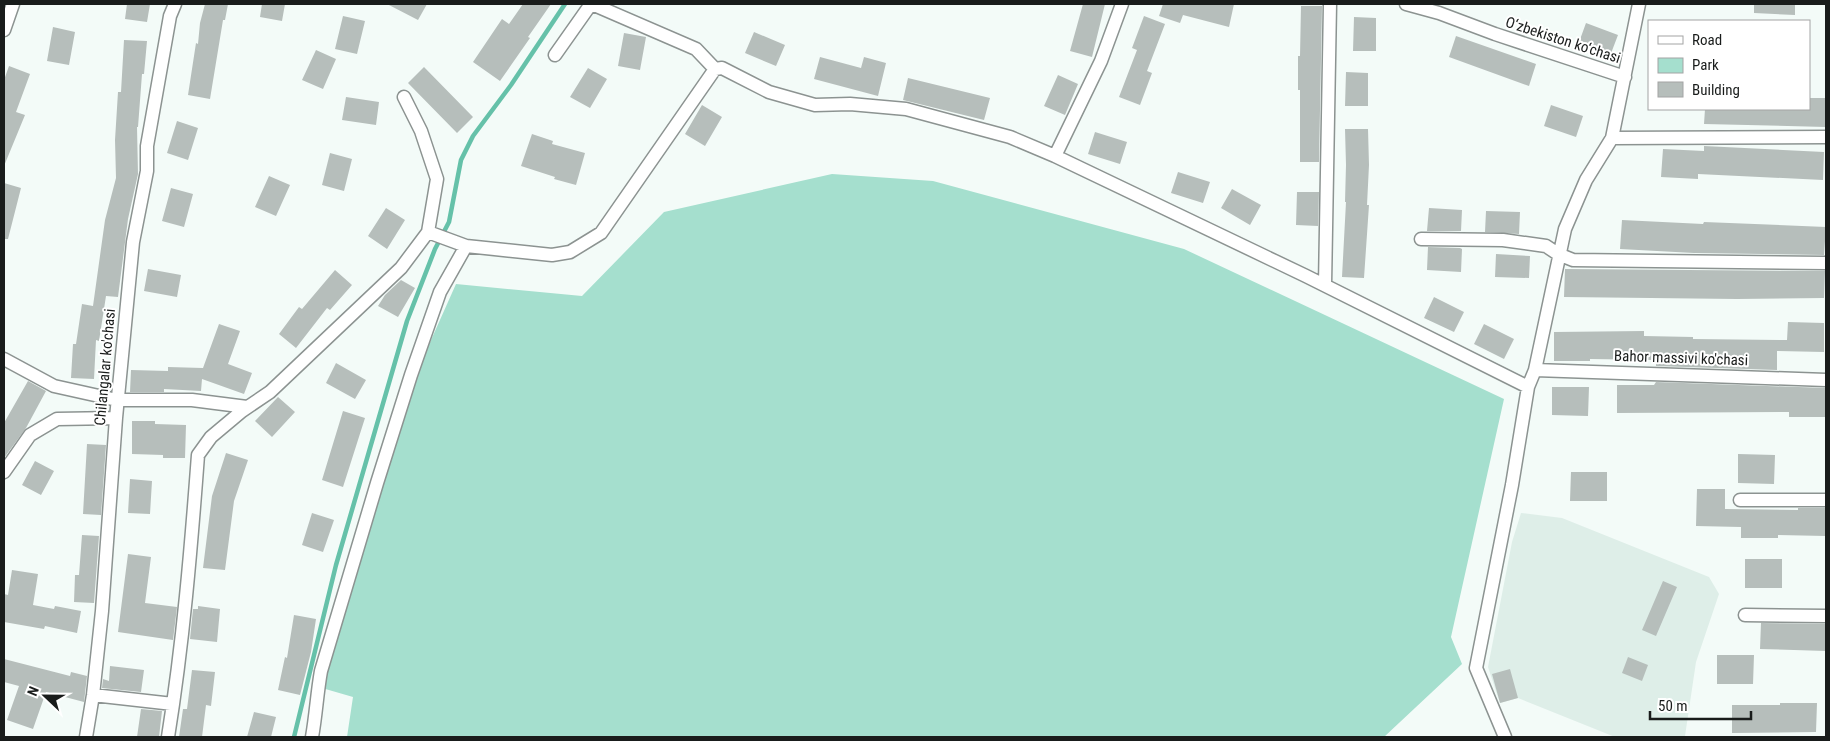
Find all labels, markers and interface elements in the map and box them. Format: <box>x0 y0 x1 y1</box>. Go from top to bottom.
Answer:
street label: O‘zbekiston ko‘chasi <box>1503 13 1623 67</box>
legend <box>1648 20 1810 110</box>
text: Road <box>1692 31 1722 49</box>
text: Park <box>1692 56 1719 74</box>
text: Building <box>1692 81 1740 99</box>
street label: Chilangalar ko'chasi <box>91 308 119 426</box>
street label: Bahor massivi ko'chasi <box>1614 347 1748 369</box>
north arrow <box>20 671 70 721</box>
text: N <box>24 684 42 698</box>
scale bar <box>1650 688 1751 720</box>
text: 50 m <box>1658 697 1688 715</box>

